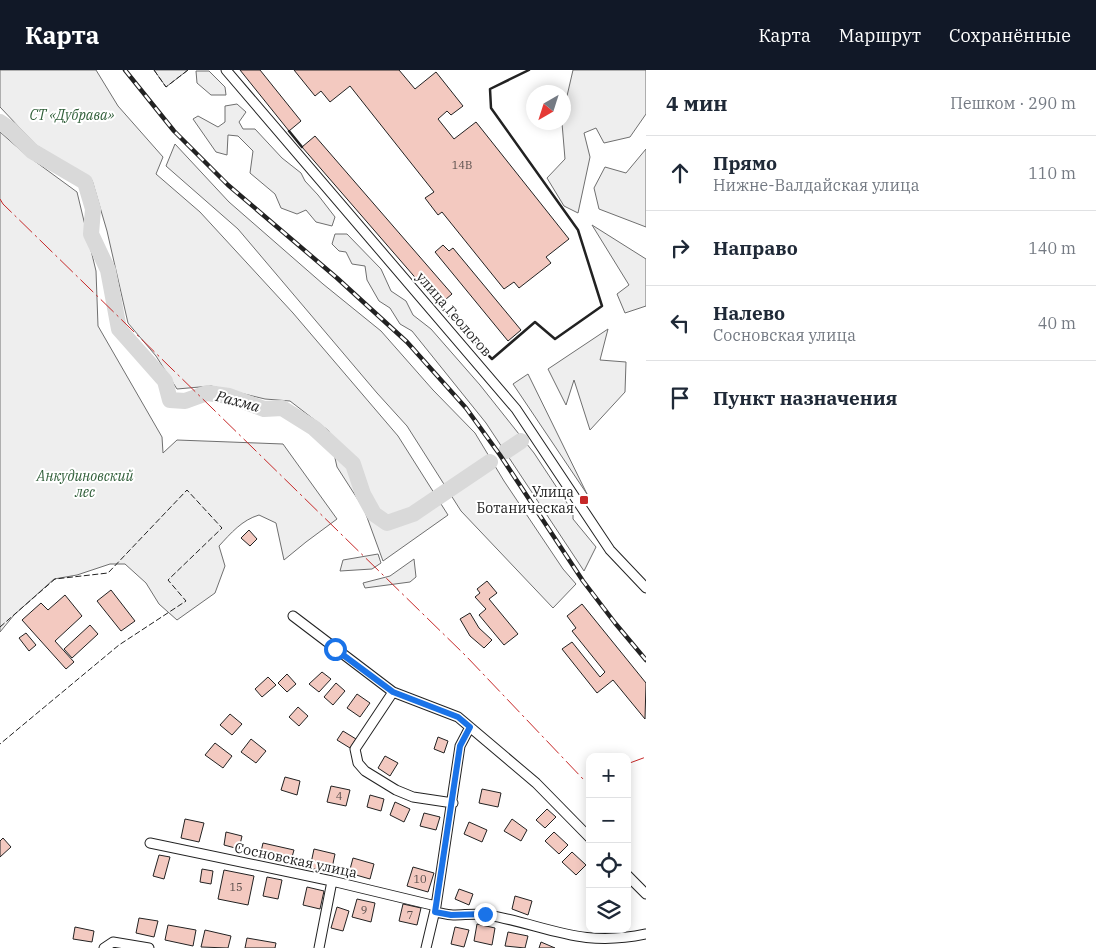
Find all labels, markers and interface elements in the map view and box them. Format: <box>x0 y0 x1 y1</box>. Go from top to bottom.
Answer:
text: Карта <box>25 19 100 51</box>
text: Карта <box>758 24 811 47</box>
text: Маршрут <box>839 24 921 47</box>
text: Сохранённые <box>949 24 1071 47</box>
north arrow <box>526 85 571 130</box>
text: 4 мин <box>666 89 728 117</box>
text: Пешком · 290 m <box>950 93 1076 113</box>
park label: СТ «Дубрава» <box>29 106 115 124</box>
text: Прямо <box>713 151 777 175</box>
house number: 14В <box>452 158 472 172</box>
icon: ahead <box>666 159 694 187</box>
text: 110 m <box>1028 163 1076 183</box>
text: Нижне-Валдайская улица <box>713 175 919 195</box>
icon: right <box>666 234 694 262</box>
text: Направо <box>713 236 798 260</box>
text: 140 m <box>1028 238 1076 258</box>
street label: улица Геологов <box>412 268 496 360</box>
text: Налево <box>713 301 785 325</box>
icon: left <box>666 309 694 337</box>
text: 40 m <box>1038 313 1076 333</box>
text: Сосновская улица <box>713 325 856 345</box>
icon: arrive <box>666 384 694 412</box>
water label: Рахма <box>213 386 263 416</box>
text: Пункт назначения <box>713 386 897 410</box>
park label: Анкудиновский лес <box>36 467 133 501</box>
place label: Улица Ботаническая <box>477 483 574 517</box>
marker: Улица Ботаническая <box>578 494 590 506</box>
route start <box>324 638 347 661</box>
map controls <box>586 753 631 933</box>
button: + <box>586 753 631 798</box>
house number: 4 <box>336 789 343 803</box>
button: − <box>586 798 631 843</box>
street label: Сосновская улица <box>233 838 359 882</box>
button: locate <box>586 843 631 888</box>
house number: 10 <box>413 872 427 886</box>
house number: 15 <box>229 880 243 894</box>
button: layers <box>586 888 631 933</box>
house number: 9 <box>361 903 367 917</box>
route end <box>474 903 497 926</box>
house number: 7 <box>407 908 413 922</box>

